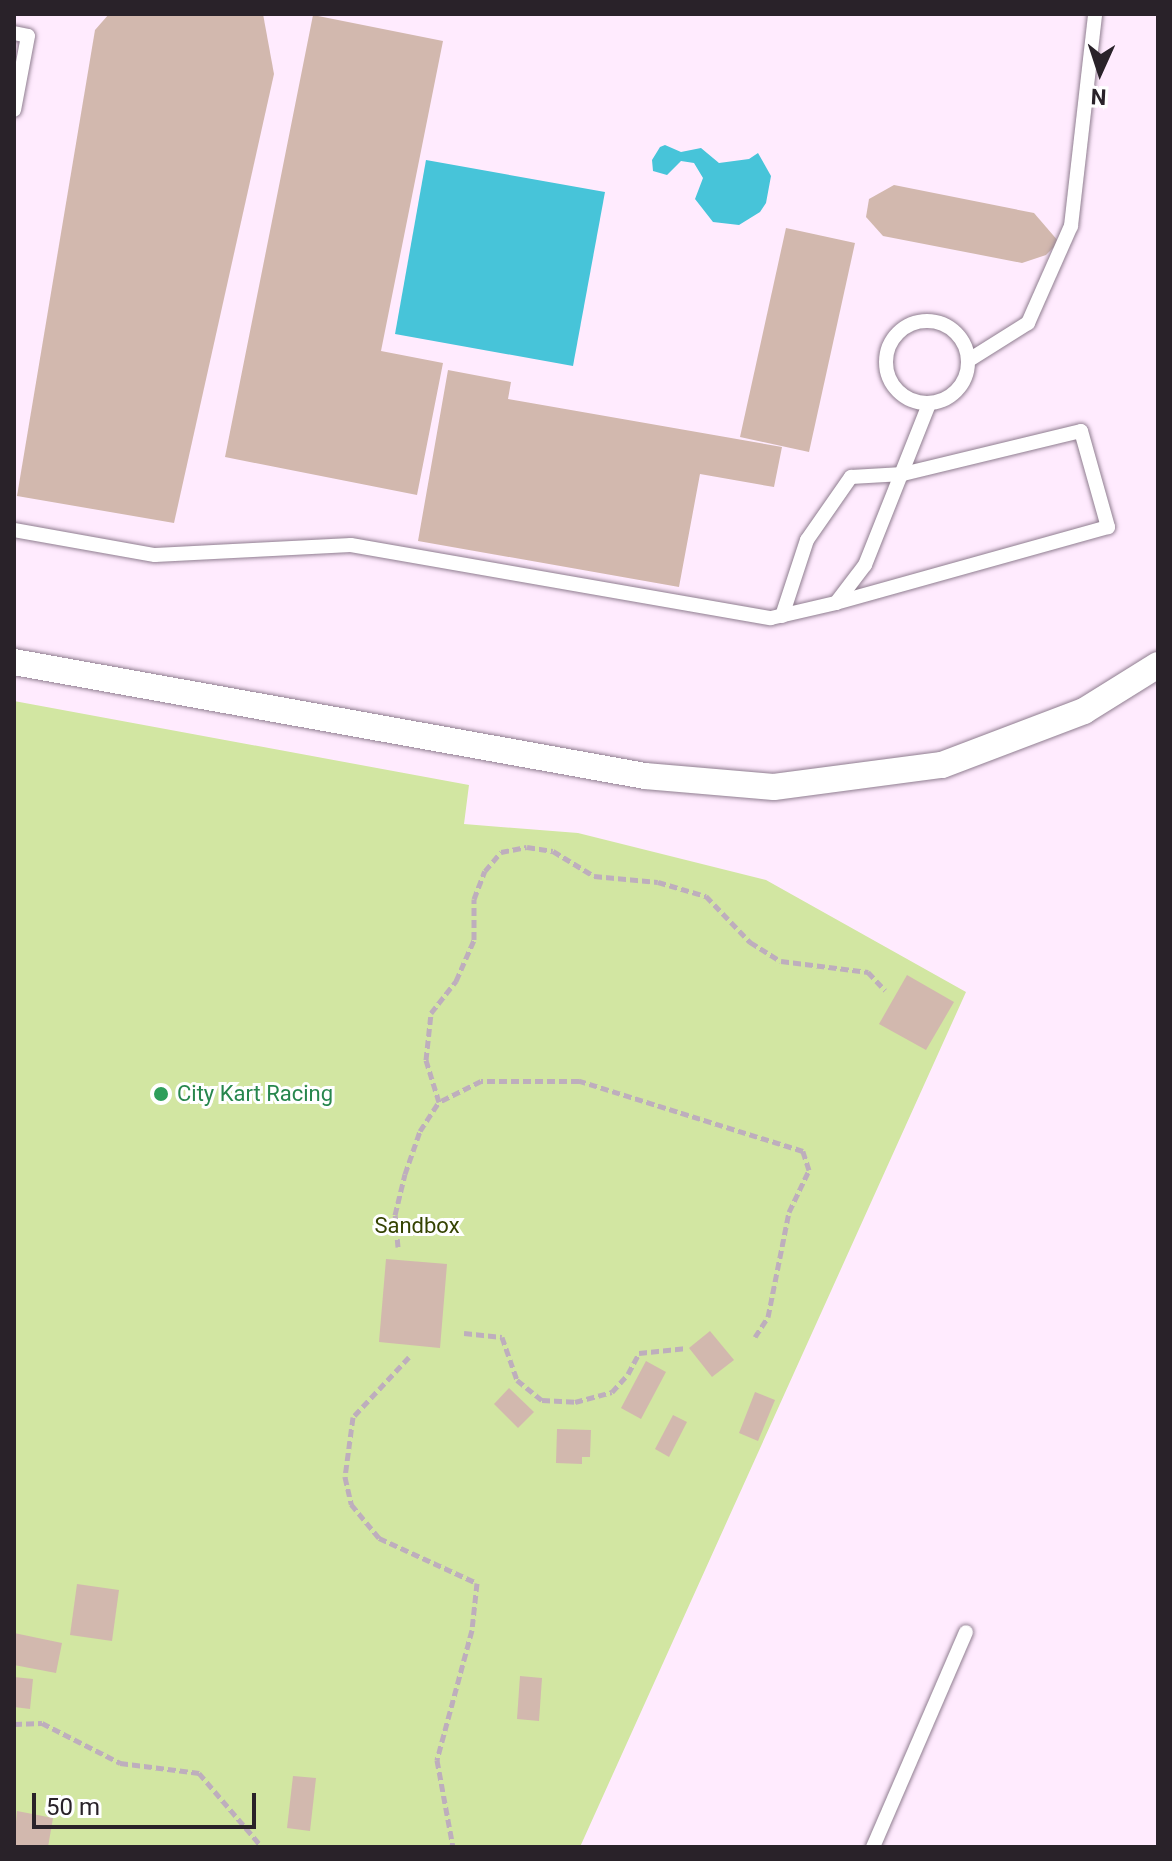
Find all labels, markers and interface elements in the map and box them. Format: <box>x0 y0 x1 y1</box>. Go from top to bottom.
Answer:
north arrow <box>1060 32 1140 112</box>
text: N <box>1090 84 1107 109</box>
place label: City Kart Racing <box>177 1081 333 1107</box>
marker: City Kart Racing <box>152 1085 170 1103</box>
park label: Sandbox <box>374 1213 460 1239</box>
scale bar <box>36 1777 260 1827</box>
text: 50 m <box>46 1793 100 1821</box>

